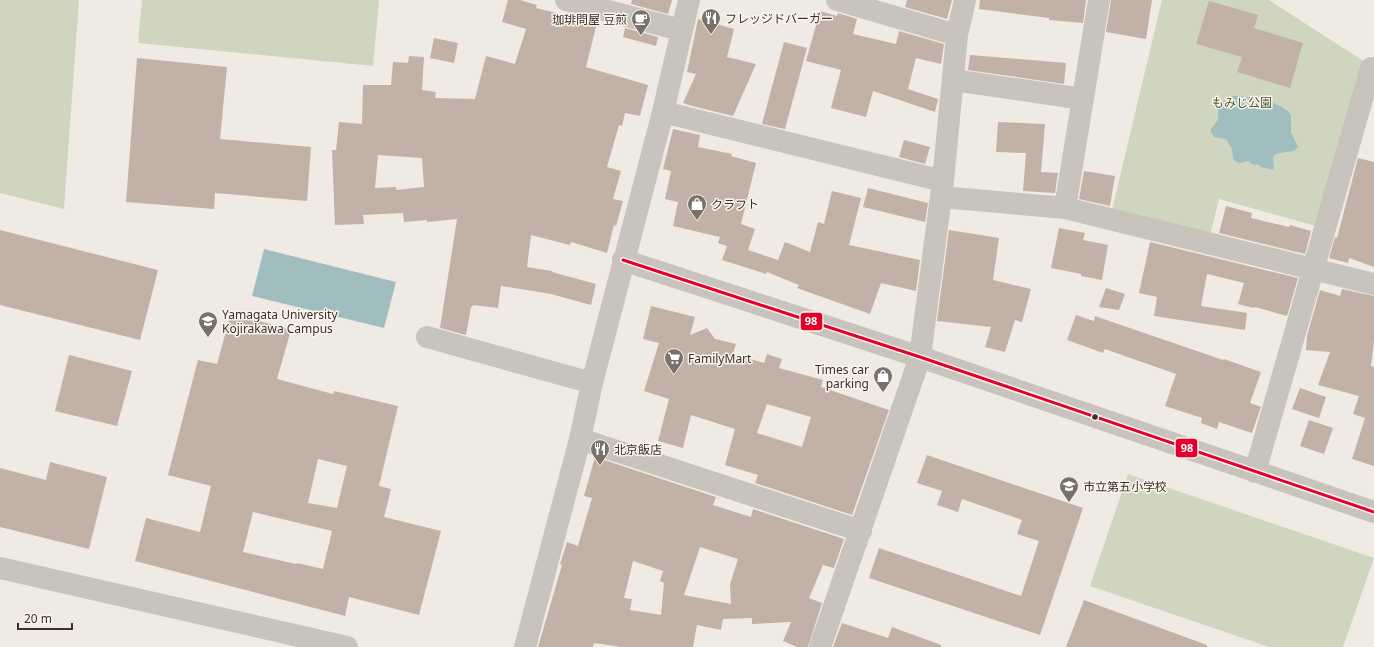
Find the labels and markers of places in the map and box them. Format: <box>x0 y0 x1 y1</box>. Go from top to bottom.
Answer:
restaurant icon: フレッジドバーガー <box>700 7 722 35</box>
cafe icon: 珈琲問屋 豆煎 <box>630 8 652 36</box>
place label: フレッジドバーガー <box>725 10 833 27</box>
place label: 珈琲問屋 豆煎 <box>552 11 627 28</box>
shop icon: クラフト <box>686 193 708 221</box>
place label: クラフト <box>711 196 759 213</box>
place label: Yamagata University Kojirakawa Campus <box>222 306 338 337</box>
school or university icon: Yamagata University Kojirakawa Campus <box>197 310 219 338</box>
supermarket icon: FamilyMart <box>663 347 685 375</box>
place label: FamilyMart <box>688 350 752 367</box>
place label: Times car parking <box>815 361 869 392</box>
shop icon: Times car parking <box>872 365 894 393</box>
unlabelled marker <box>1090 412 1100 422</box>
restaurant icon: 北京飯店 <box>589 438 611 466</box>
place label: 北京飯店 <box>614 441 662 458</box>
school or university icon: 市立第五小学校 <box>1058 475 1080 503</box>
place label: 市立第五小学校 <box>1083 478 1167 495</box>

